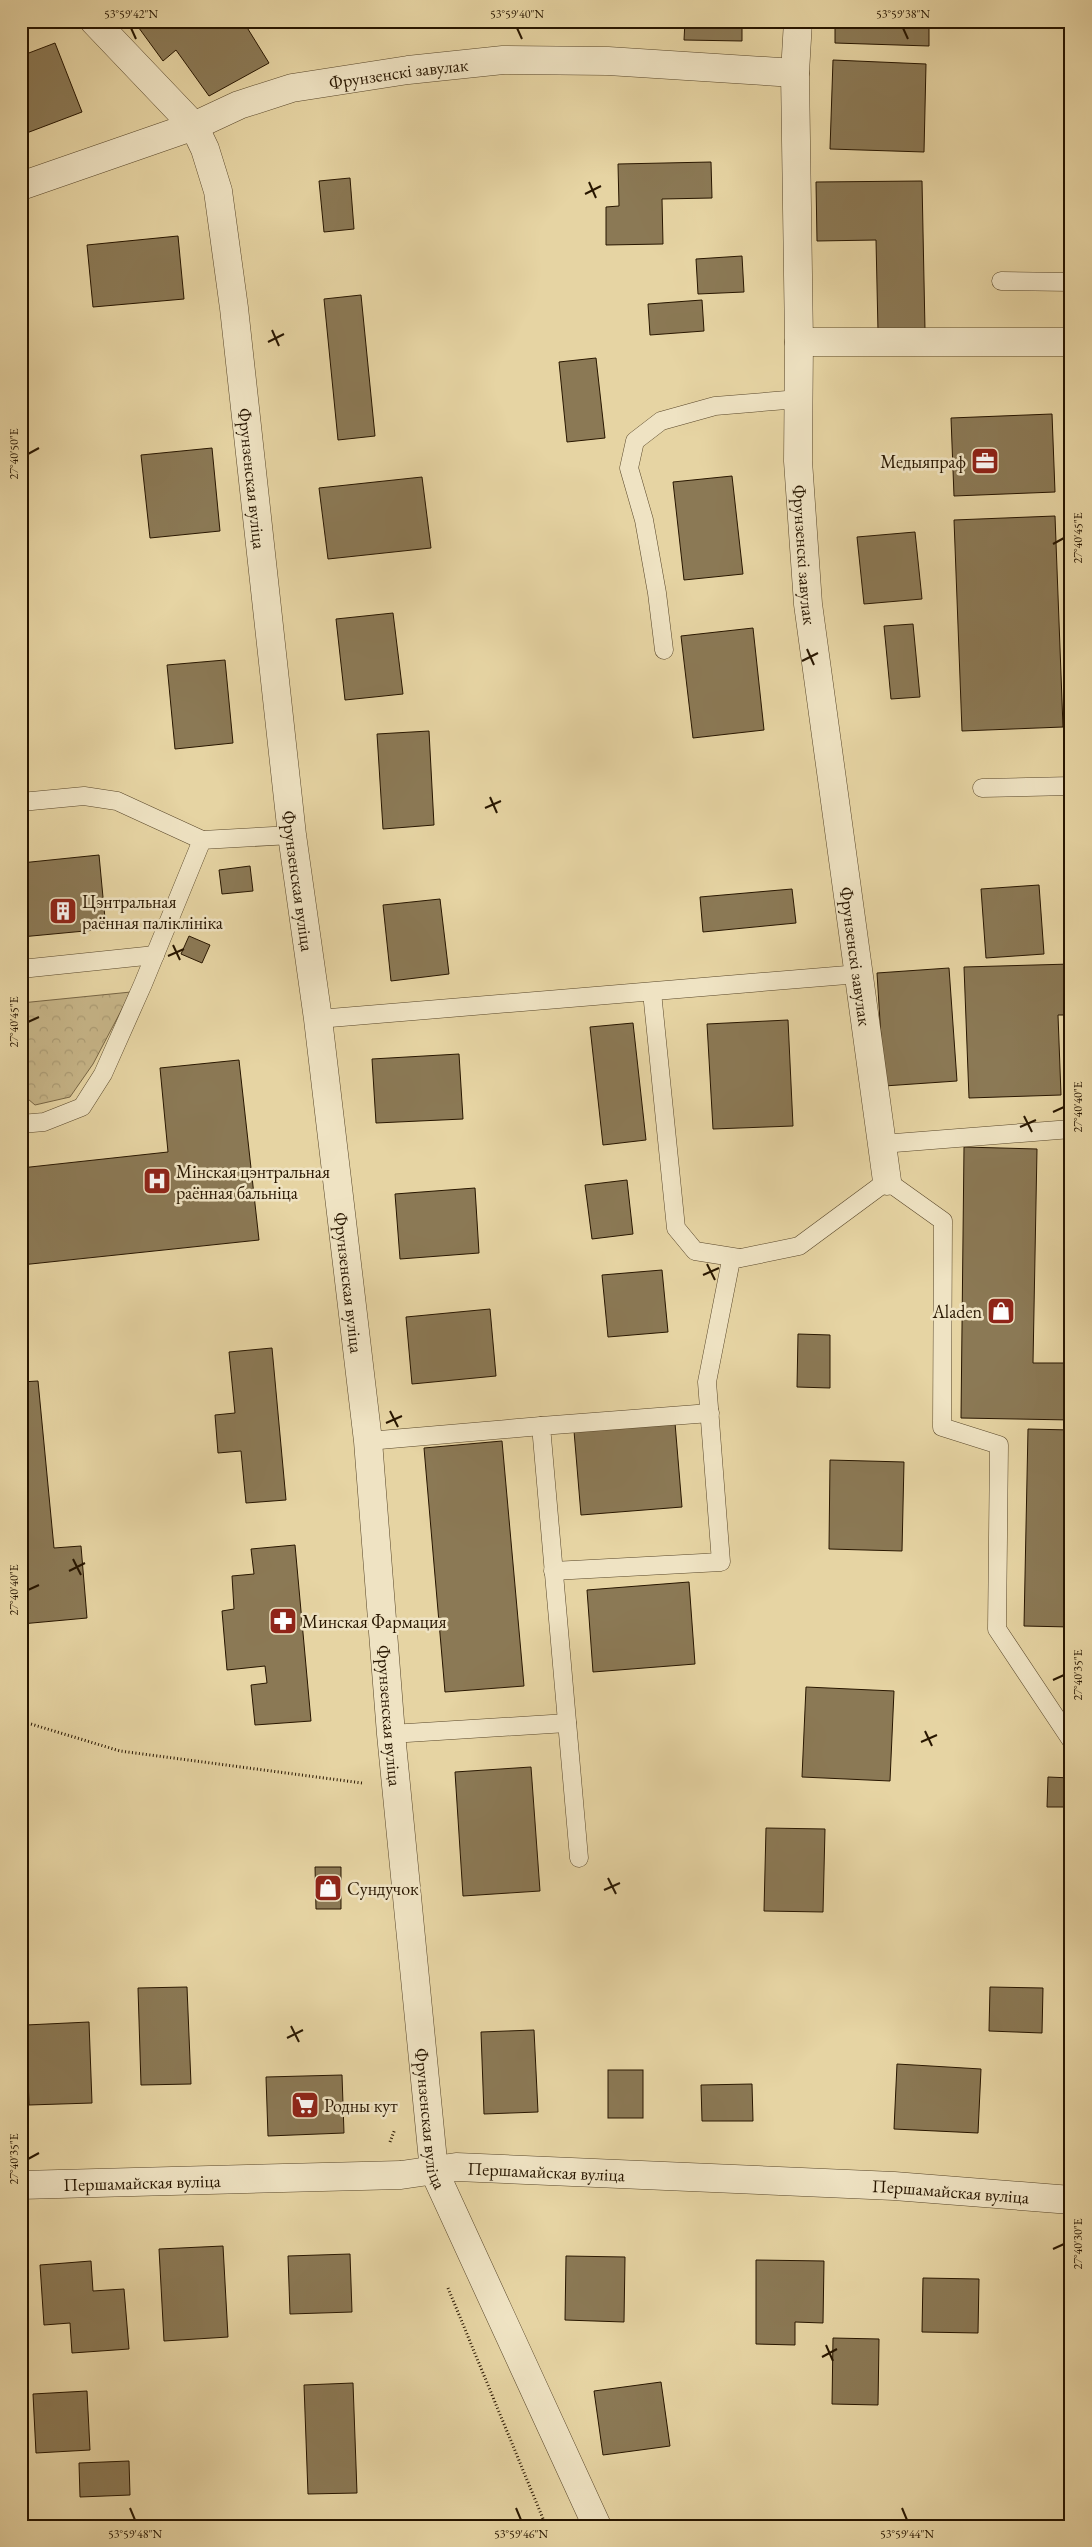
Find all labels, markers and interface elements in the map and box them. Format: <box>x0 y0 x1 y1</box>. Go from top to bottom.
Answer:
text: 53°59'42"N <box>104 6 158 22</box>
text: 53°59'40"N <box>490 6 544 22</box>
text: 53°59'38"N <box>876 6 930 22</box>
street label: Фрунзенскі завулак <box>327 52 470 94</box>
street label: Фрунзенская вуліца <box>234 407 272 551</box>
text: 27°40'50"E <box>6 428 22 480</box>
office icon: Медыяпраф <box>970 446 1000 476</box>
place label: Медыяпраф <box>880 450 966 473</box>
street label: Фрунзенскі завулак <box>788 484 822 626</box>
text: 27°40'45"E <box>1070 512 1086 564</box>
street label: Фрунзенская вуліца <box>278 809 320 953</box>
street label: Фрунзенскі завулак <box>835 885 877 1028</box>
place label: Цэнтральная раённая паліклініка <box>82 890 224 934</box>
building icon: Цэнтральная раённая паліклініка <box>48 896 78 926</box>
text: 27°40'45"E <box>6 996 22 1048</box>
text: 27°40'40"E <box>1070 1081 1086 1133</box>
place label: Мінская цэнтральная раённая бальніца <box>176 1160 330 1204</box>
hospital icon: Мінская цэнтральная раённая бальніца <box>142 1166 172 1196</box>
street label: Фрунзенская вуліца <box>329 1211 369 1355</box>
shop icon: Aladen <box>986 1296 1016 1326</box>
place label: Aladen <box>931 1300 982 1323</box>
text: 27°40'40"E <box>6 1564 22 1616</box>
pharmacy icon: Минская Фармация <box>268 1606 298 1636</box>
place label: Минская Фармация <box>302 1610 447 1633</box>
street label: Фрунзенская вуліца <box>373 1644 408 1788</box>
text: 27°40'35"E <box>1070 1649 1086 1701</box>
shop icon: Сундучок <box>313 1873 343 1903</box>
place label: Сундучок <box>347 1877 419 1900</box>
street label: Фрунзенская вуліца <box>410 2047 452 2193</box>
supermarket icon: Родны кут <box>290 2090 320 2120</box>
place label: Родны кут <box>324 2094 398 2117</box>
text: 27°40'35"E <box>6 2133 22 2185</box>
street label: Першамайская вуліца <box>467 2156 626 2186</box>
street label: Першамайская вуліца <box>63 2168 222 2195</box>
street label: Першамайская вуліца <box>872 2174 1031 2208</box>
text: 27°40'30"E <box>1070 2218 1086 2270</box>
text: 53°59'48"N <box>108 2526 162 2542</box>
text: 53°59'46"N <box>494 2526 548 2542</box>
text: 53°59'44"N <box>880 2526 934 2542</box>

